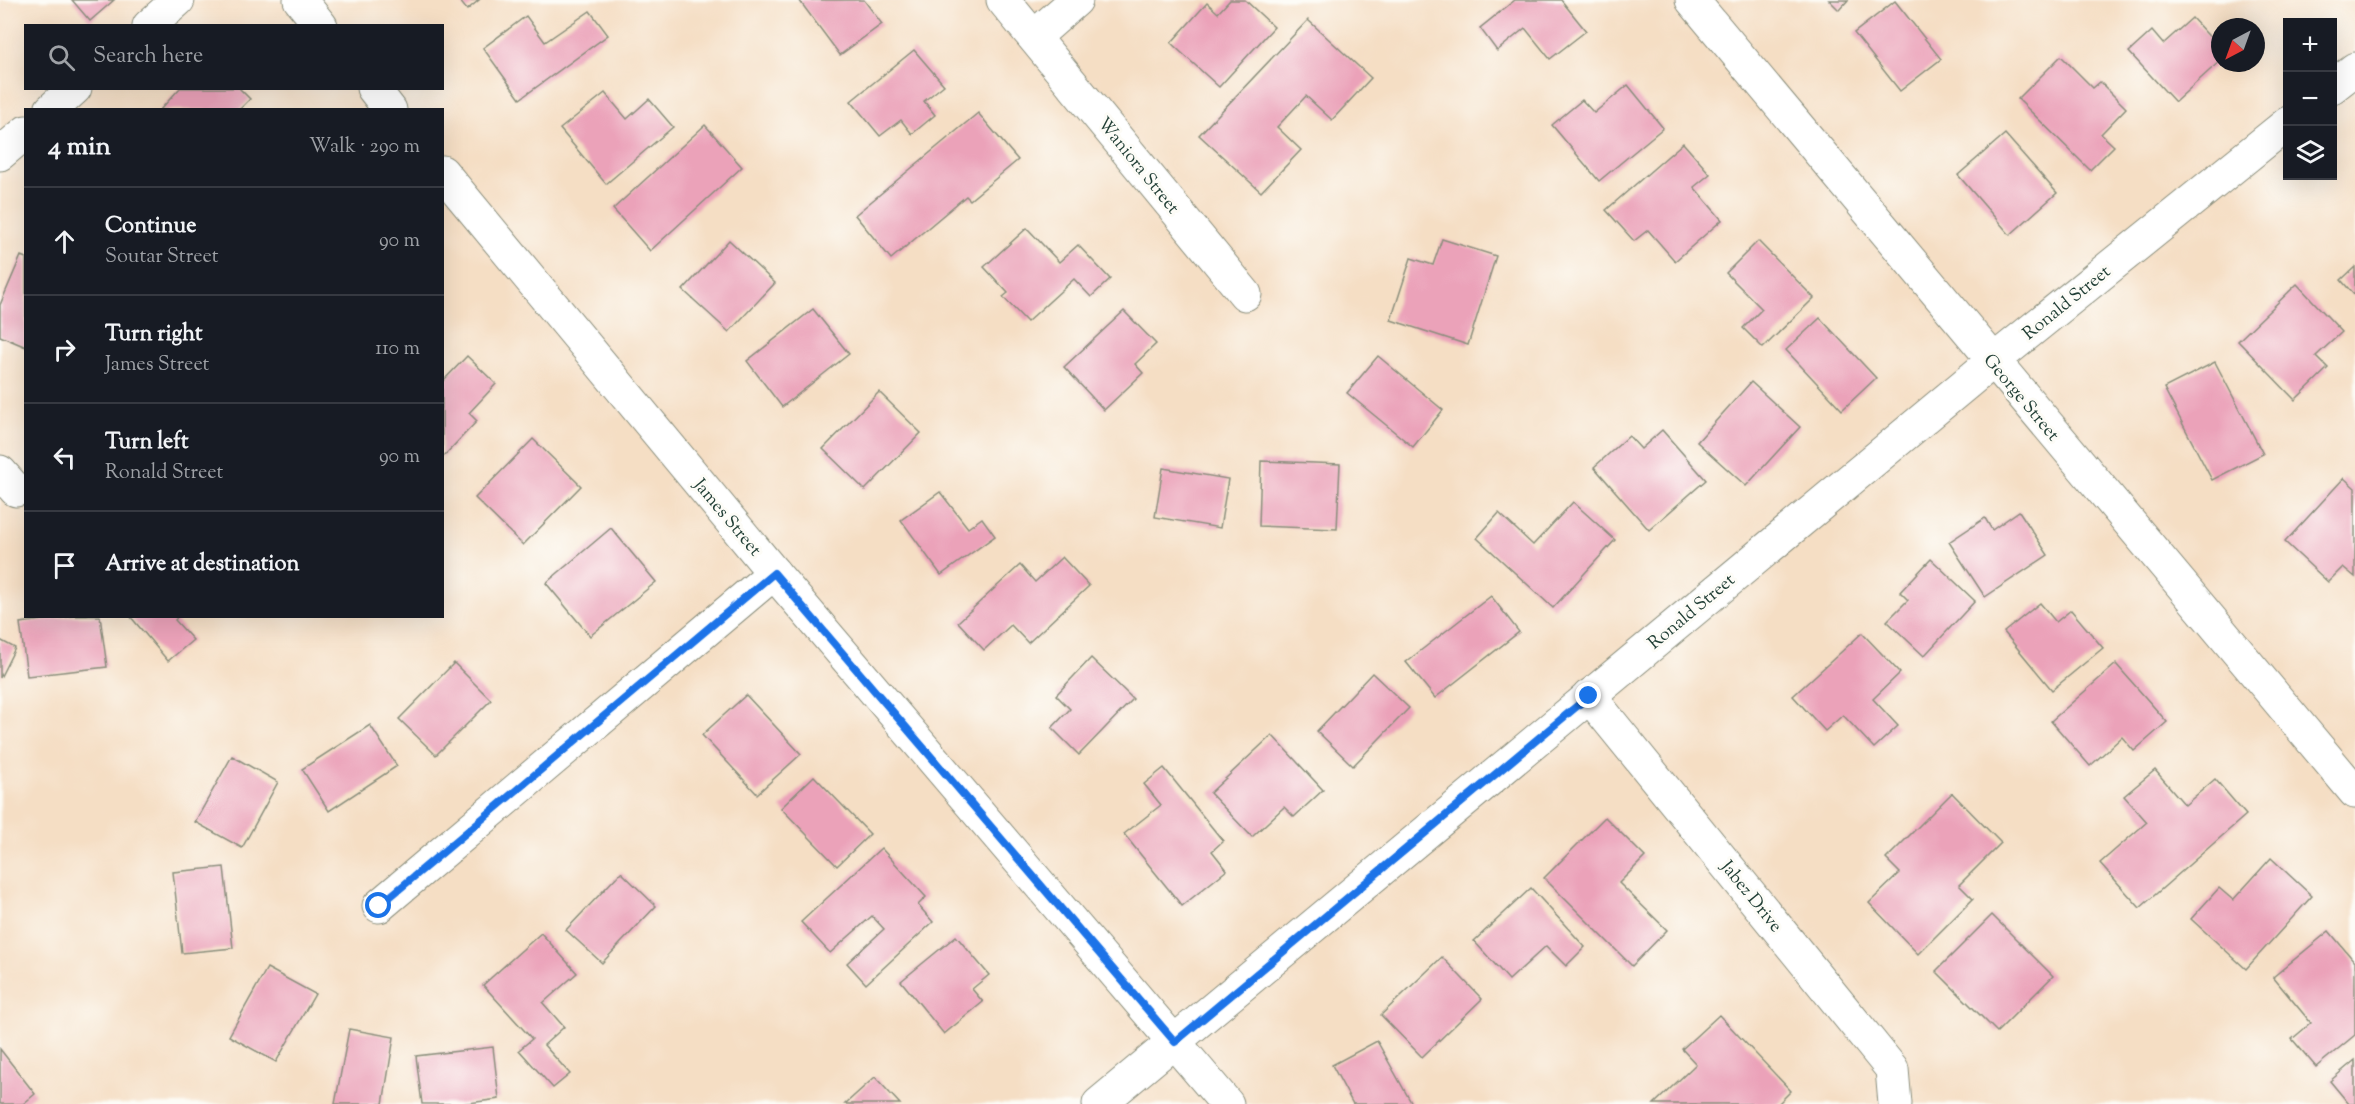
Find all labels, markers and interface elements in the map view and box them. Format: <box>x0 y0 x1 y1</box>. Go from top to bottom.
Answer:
north arrow <box>2211 18 2265 72</box>
map controls <box>2283 18 2337 180</box>
button: + <box>2283 18 2337 72</box>
search box <box>24 24 444 90</box>
icon: search <box>45 41 78 74</box>
text: Search here <box>93 41 203 73</box>
button: − <box>2283 72 2337 126</box>
street label: Waniora Street <box>1090 112 1185 220</box>
button: layers <box>2283 126 2337 180</box>
text: 4 min <box>48 129 111 166</box>
text: Walk · 290 m <box>309 133 420 162</box>
text: Continue <box>105 211 196 243</box>
icon: ahead <box>48 225 81 258</box>
text: 90 m <box>379 227 420 256</box>
text: Soutar Street <box>105 243 219 272</box>
street label: Ronald Street <box>2018 260 2117 347</box>
text: Turn right <box>105 319 202 351</box>
icon: right <box>48 333 81 366</box>
text: 110 m <box>375 335 420 364</box>
street label: George Street <box>1976 349 2065 448</box>
text: James Street <box>105 351 209 380</box>
text: Turn left <box>105 427 188 459</box>
icon: left <box>48 441 81 474</box>
text: 90 m <box>379 443 420 472</box>
text: Ronald Street <box>105 459 223 488</box>
street label: James Street <box>686 473 767 563</box>
icon: arrive <box>48 549 81 582</box>
text: Arrive at destination <box>105 549 300 581</box>
street label: Ronald Street <box>1643 568 1741 657</box>
route end <box>1575 682 1601 708</box>
street label: Jabez Drive <box>1713 855 1787 939</box>
route start <box>365 892 391 918</box>

